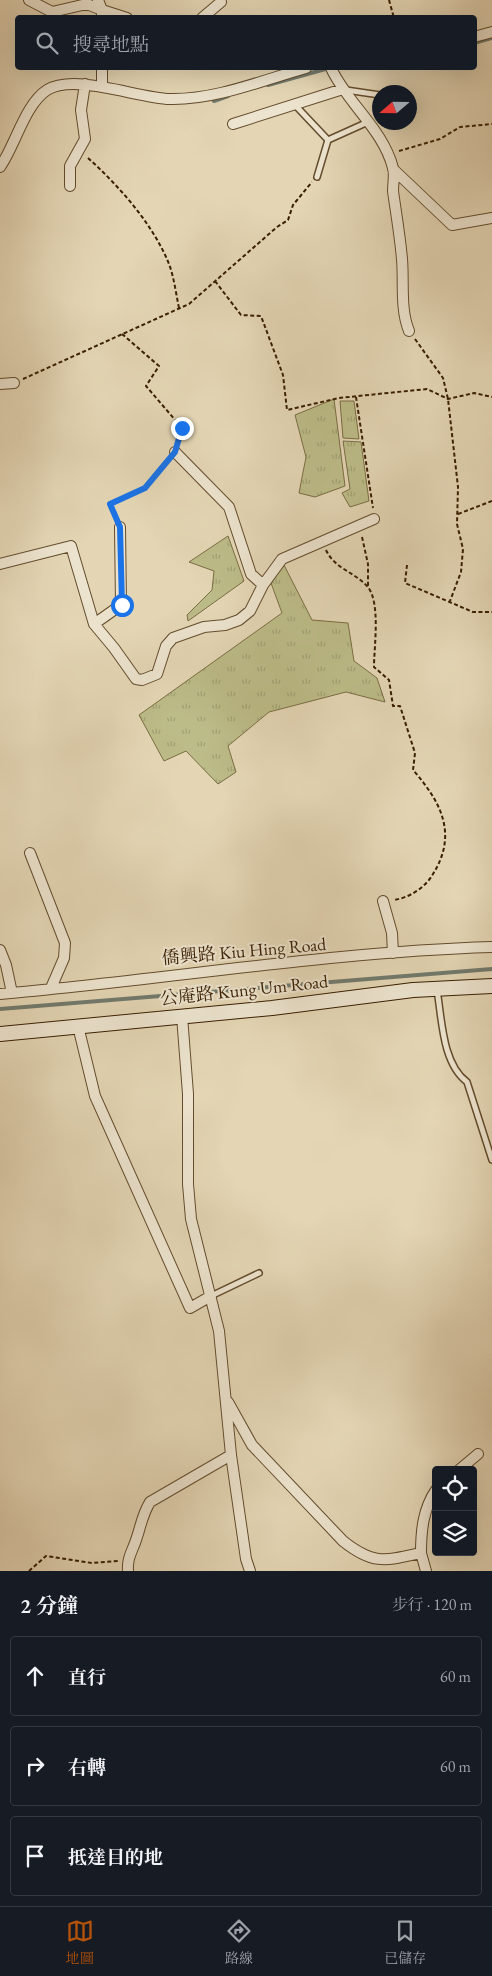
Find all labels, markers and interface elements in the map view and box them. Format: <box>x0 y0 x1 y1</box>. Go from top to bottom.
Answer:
search box <box>15 15 477 70</box>
icon: search <box>33 29 61 57</box>
text: 搜尋地點 <box>73 32 149 57</box>
north arrow <box>372 85 417 130</box>
route end <box>171 417 194 440</box>
route start <box>111 594 134 617</box>
street label: 僑興路 Kiu Hing Road <box>161 932 328 969</box>
street label: 公庵路 Kung Um Road <box>159 969 330 1010</box>
map controls <box>432 1466 477 1556</box>
button: locate <box>432 1466 477 1511</box>
button: layers <box>432 1511 477 1556</box>
text: 2 分鐘 <box>20 1592 78 1619</box>
text: 步行 · 120 m <box>392 1594 472 1615</box>
icon: ahead <box>21 1662 49 1690</box>
text: 直行 <box>68 1665 106 1690</box>
text: 60 m <box>440 1666 471 1687</box>
icon: right <box>21 1752 49 1780</box>
text: 右轉 <box>68 1755 106 1780</box>
text: 60 m <box>440 1756 471 1777</box>
icon: arrive <box>21 1842 49 1870</box>
text: 抵達目的地 <box>68 1845 163 1870</box>
tab: 地圖 <box>66 1917 94 1967</box>
tab: 路線 <box>225 1917 253 1967</box>
tab: 已儲存 <box>384 1917 426 1967</box>

